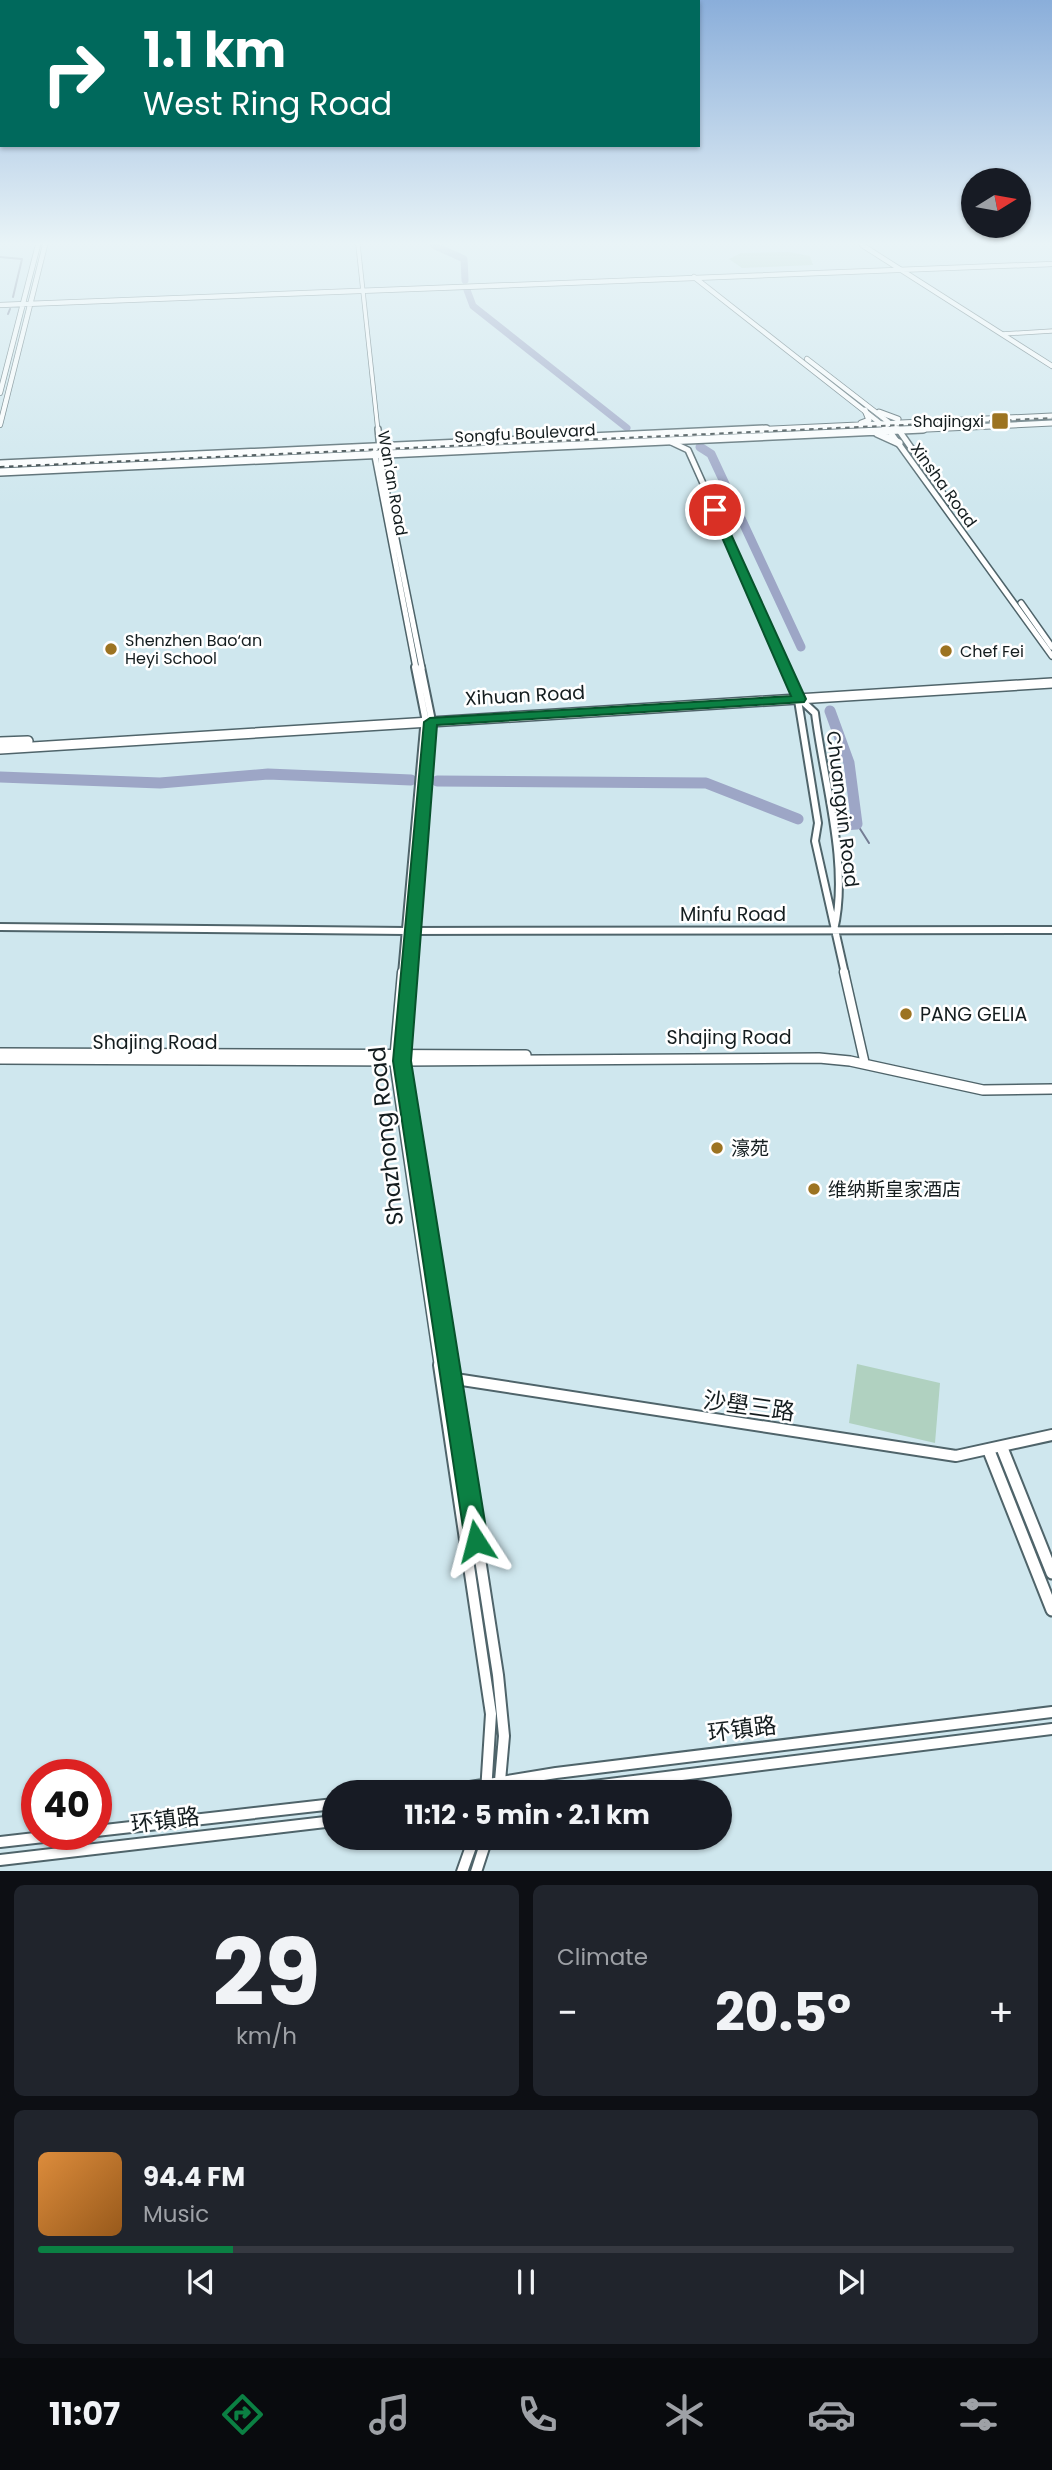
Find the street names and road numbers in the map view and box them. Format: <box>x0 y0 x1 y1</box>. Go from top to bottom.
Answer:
street label: Songfu Boulevard <box>454 418 596 449</box>
street label: Wan'an Road <box>372 429 413 537</box>
street label: Xinsha Road <box>905 438 982 532</box>
street label: Xihuan Road <box>464 679 586 712</box>
street label: Chuangxin Road <box>820 729 865 889</box>
street label: Minfu Road <box>680 901 786 928</box>
street label: Shajing Road <box>666 1024 792 1051</box>
street label: Shajing Road <box>92 1029 218 1056</box>
street label: Shazhong Road <box>361 1045 411 1227</box>
street label: 沙壆三路 <box>701 1384 797 1428</box>
street label: 环镇路 <box>706 1709 778 1749</box>
street label: 环镇路 <box>129 1800 201 1840</box>

